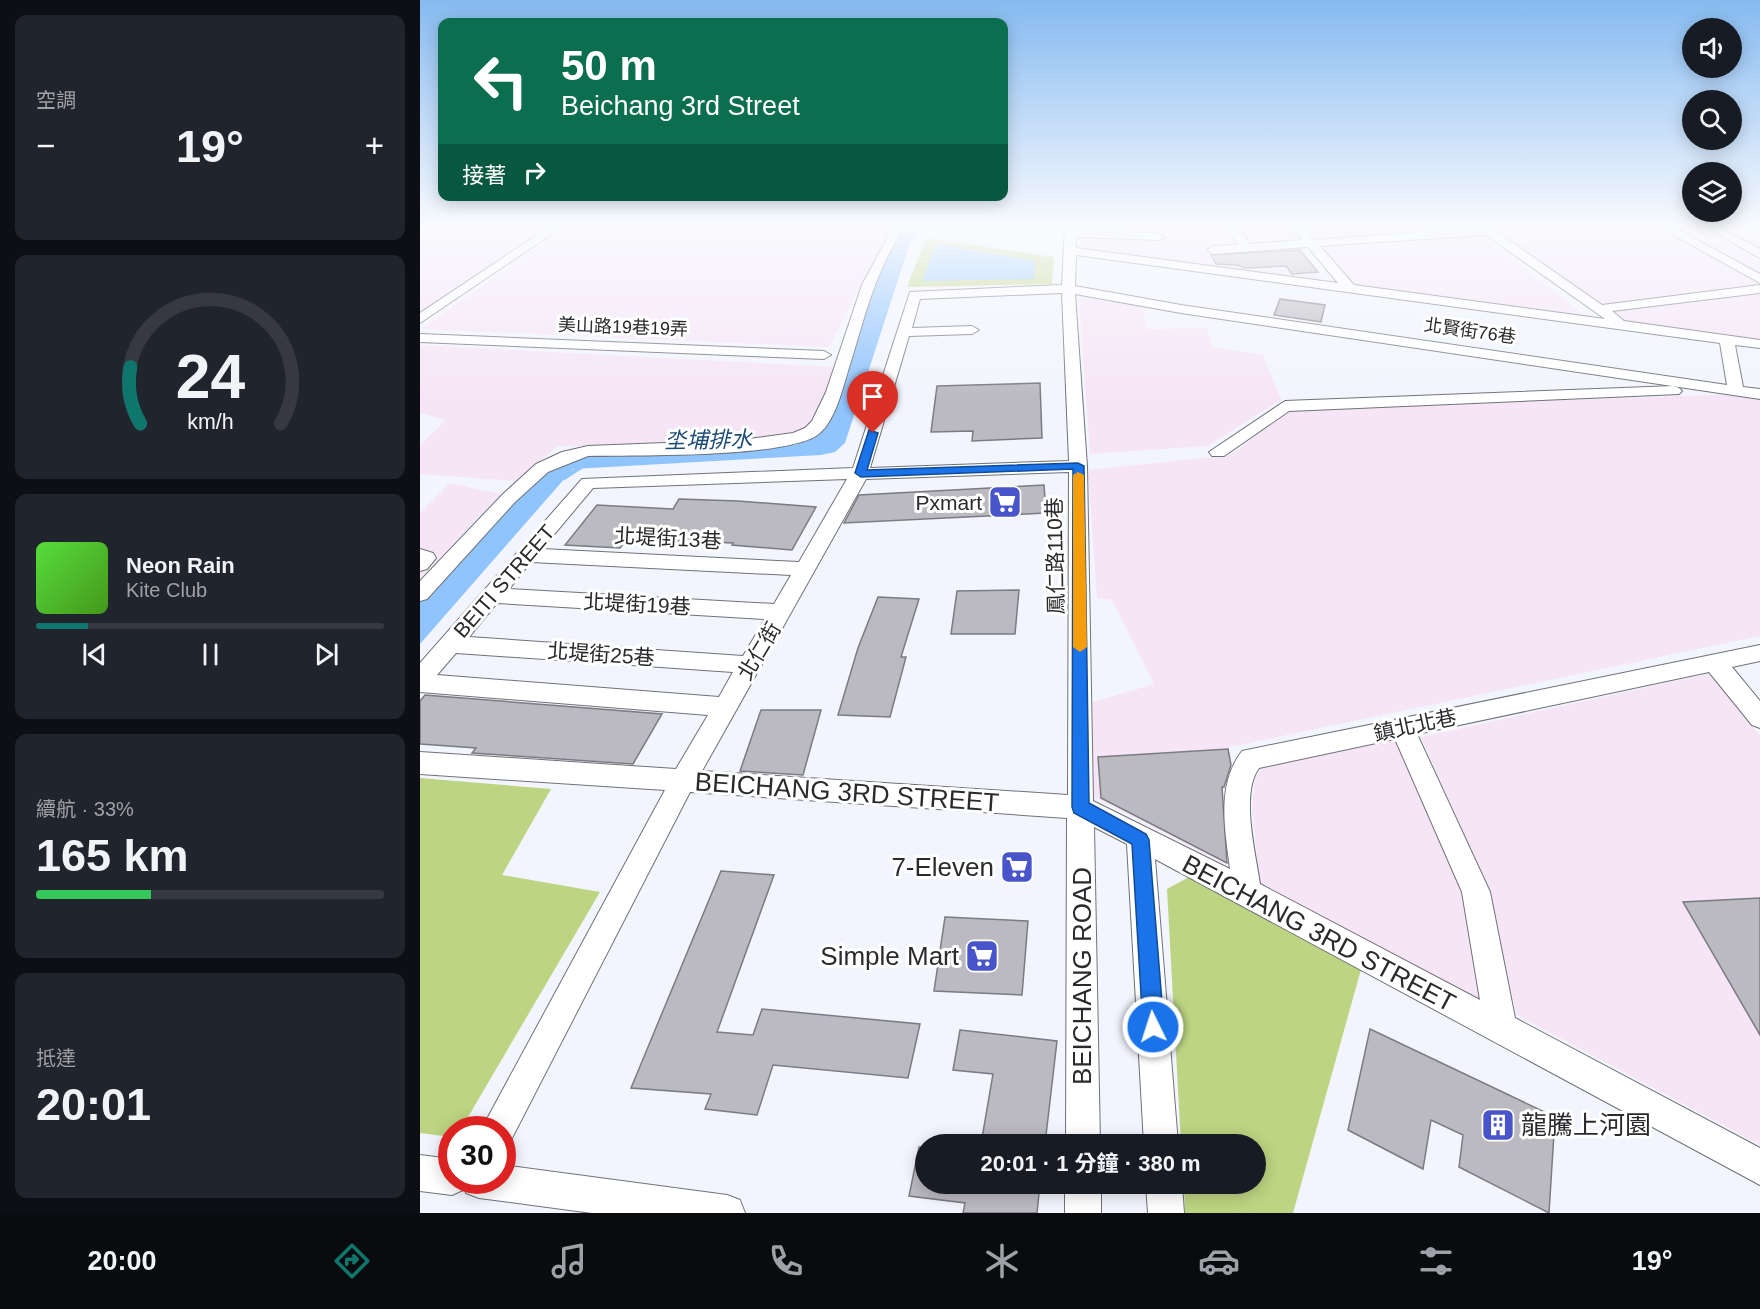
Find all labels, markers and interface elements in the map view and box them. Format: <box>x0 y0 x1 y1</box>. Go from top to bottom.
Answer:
map controls <box>1682 18 1742 222</box>
button: sound <box>1682 18 1742 78</box>
icon: left <box>462 42 540 120</box>
text: 50 m <box>561 42 657 89</box>
text: 空調 <box>36 89 76 111</box>
button: search <box>1682 90 1742 150</box>
text: Beichang 3rd Street <box>561 91 800 121</box>
text: 19° <box>176 121 244 172</box>
text: − <box>36 127 55 164</box>
text: + <box>365 127 384 164</box>
icon: right <box>518 156 551 189</box>
button: layers <box>1682 162 1742 222</box>
text: 接著 <box>462 163 506 188</box>
street label: 美山路19巷19弄 <box>558 315 688 339</box>
street label: 北賢街76巷 <box>1423 315 1517 347</box>
text: 24 <box>175 342 245 411</box>
pin <box>847 371 898 433</box>
icon: arrive <box>856 380 889 413</box>
text: km/h <box>187 410 233 434</box>
water label: 坔埔排水 <box>664 427 753 453</box>
supermarket icon: Pxmart <box>987 484 1023 520</box>
place label: Pxmart <box>915 491 982 514</box>
street label: 鳳仁路110巷 <box>1042 497 1068 615</box>
street label: BEITI STREET <box>449 520 559 642</box>
street label: 北堤街13巷 <box>614 524 722 552</box>
text: Neon Rain <box>126 553 235 578</box>
text: Kite Club <box>126 579 207 601</box>
street label: 北堤街19巷 <box>583 590 691 618</box>
street label: 北仁街 <box>733 618 785 684</box>
icon: previous <box>78 638 111 671</box>
icon: pause <box>194 638 227 671</box>
icon: next <box>310 638 343 671</box>
street label: 北堤街25巷 <box>547 639 655 669</box>
street label: 鎮北北巷 <box>1372 705 1458 745</box>
street label: BEICHANG 3RD STREET <box>694 766 1000 818</box>
text: 續航 · 33% <box>36 798 134 820</box>
text: 165 km <box>36 830 189 881</box>
street label: BEICHANG 3RD STREET <box>1177 848 1461 1018</box>
supermarket icon: 7-Eleven <box>999 849 1035 885</box>
place label: 7-Eleven <box>891 852 994 882</box>
street label: BEICHANG ROAD <box>1067 867 1097 1085</box>
supermarket icon: Simple Mart <box>964 938 1000 974</box>
place label: Simple Mart <box>820 941 960 971</box>
position arrow <box>1121 995 1185 1059</box>
text: 抵達 <box>36 1047 76 1069</box>
text: 20:01 <box>36 1079 151 1130</box>
building icon: 龍騰上河園 <box>1480 1107 1516 1143</box>
place label: 龍騰上河園 <box>1521 1110 1651 1140</box>
speed limit sign: 30 <box>438 1116 516 1194</box>
text: 20:01 · 1 分鐘 · 380 m <box>980 1151 1201 1176</box>
icon: directions <box>331 1240 373 1282</box>
icon: music <box>548 1240 590 1282</box>
icon: phone <box>765 1240 807 1282</box>
icon: climate <box>981 1240 1023 1282</box>
icon: car <box>1198 1240 1240 1282</box>
icon: filters <box>1415 1240 1457 1282</box>
text: 20:00 <box>87 1246 156 1276</box>
text: 19° <box>1632 1246 1673 1276</box>

